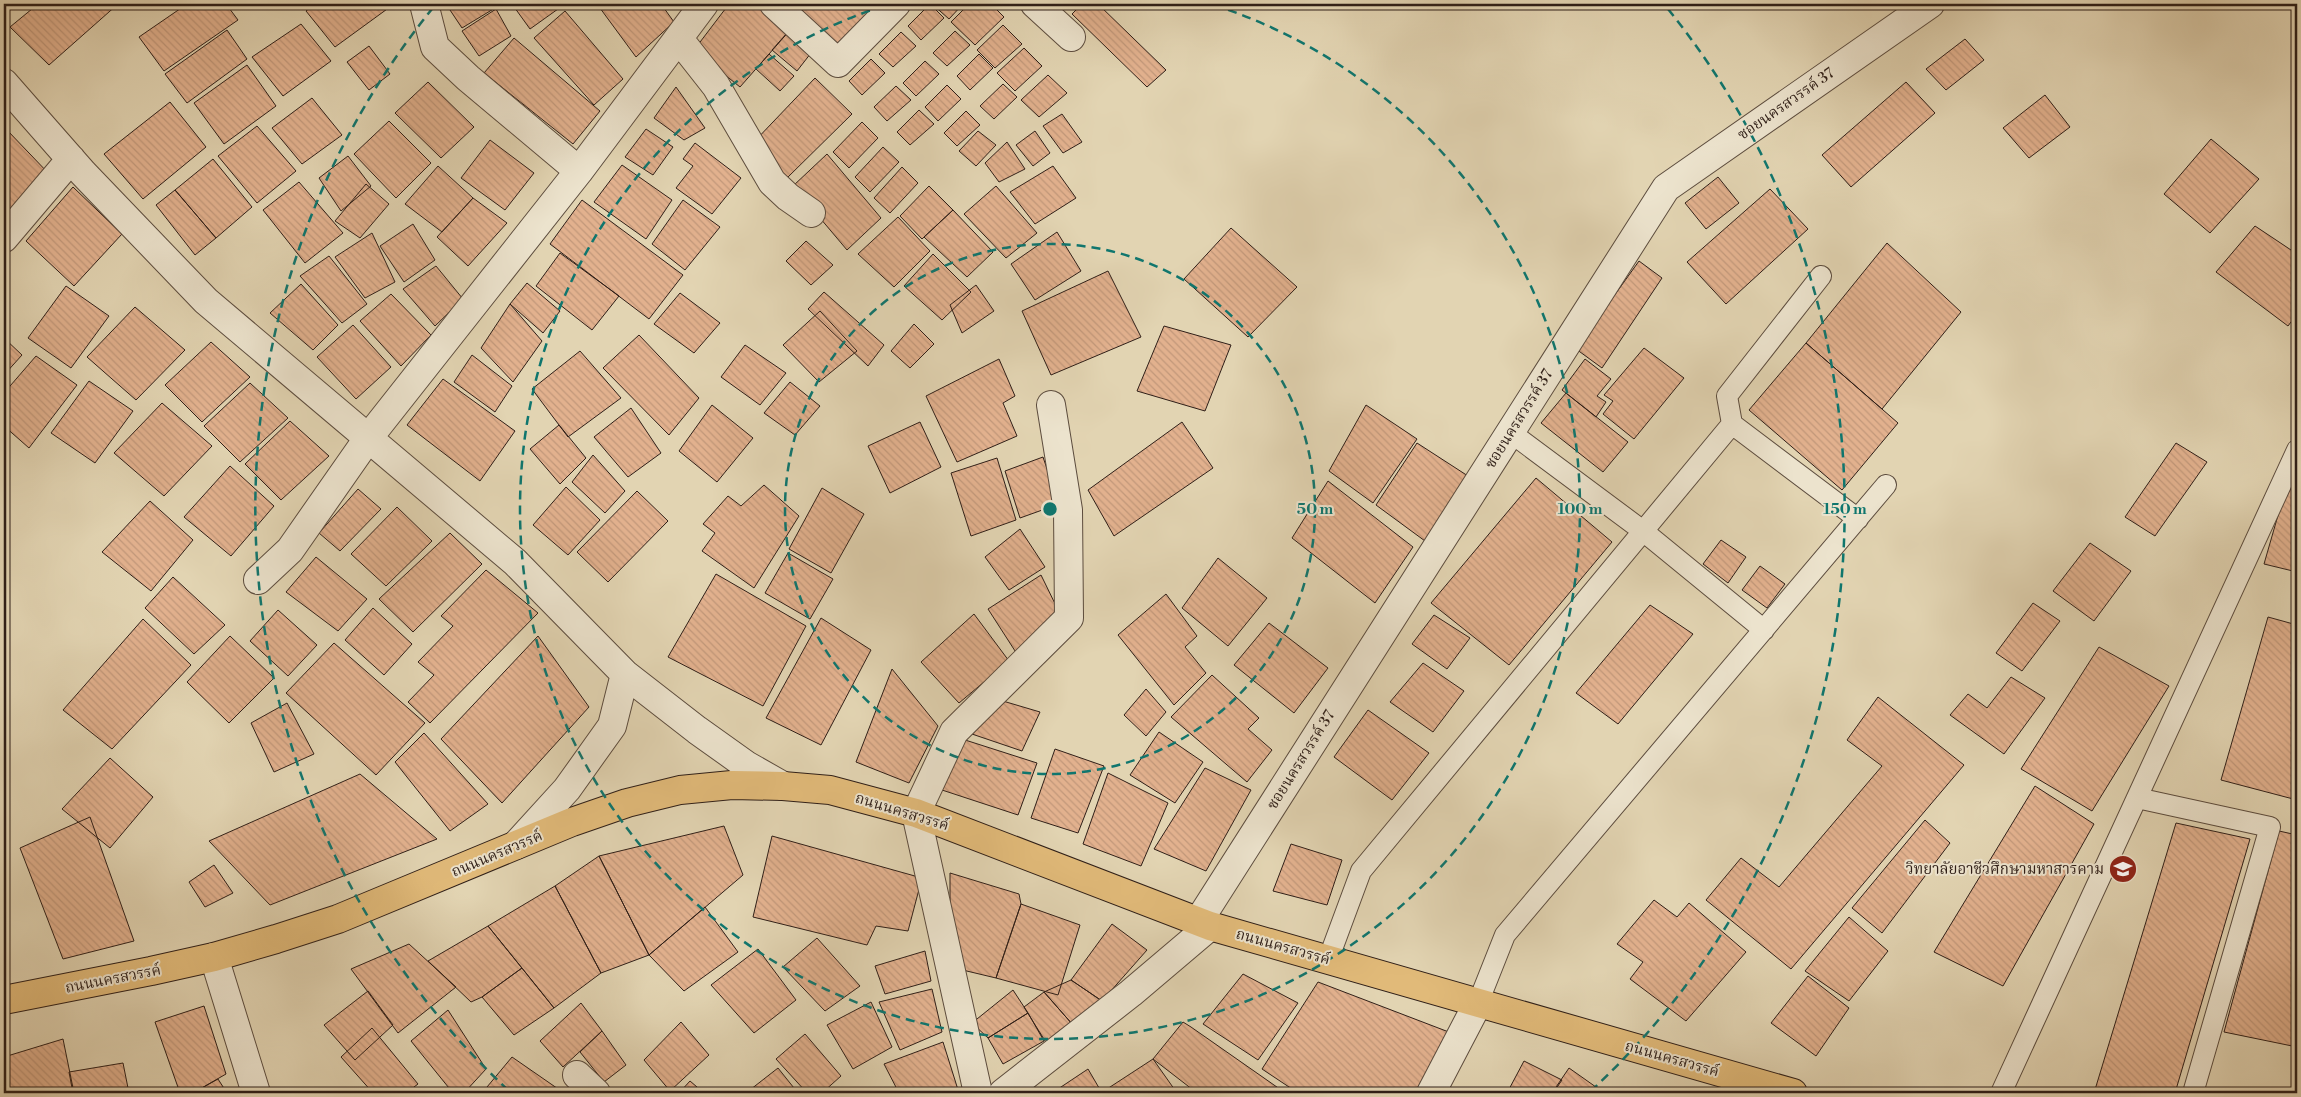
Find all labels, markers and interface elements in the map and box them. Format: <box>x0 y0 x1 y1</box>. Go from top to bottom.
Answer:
street label: ซอยนครสวรรค์ 37 <box>1733 63 1838 144</box>
street label: ซอยนครสวรรค์ 37 <box>1480 365 1557 472</box>
centre of rings <box>1041 500 1059 518</box>
text: 50 m <box>1297 500 1333 519</box>
text: 100 m <box>1558 500 1603 519</box>
text: 150 m <box>1823 500 1867 519</box>
street label: ซอยนครสวรรค์ 37 <box>1262 706 1339 813</box>
street label: ถนนนครสวรรค์ <box>853 788 952 835</box>
street label: ถนนนครสวรรค์ <box>448 825 545 882</box>
school or university icon: วิทยาลัยอาชีวศึกษามหาสารคาม <box>2108 854 2138 884</box>
place label: วิทยาลัยอาชีวศึกษามหาสารคาม <box>1906 860 2104 879</box>
street label: ถนนนครสวรรค์ <box>1234 924 1333 970</box>
street label: ถนนนครสวรรค์ <box>63 959 163 998</box>
street label: ถนนนครสวรรค์ <box>1623 1036 1722 1082</box>

